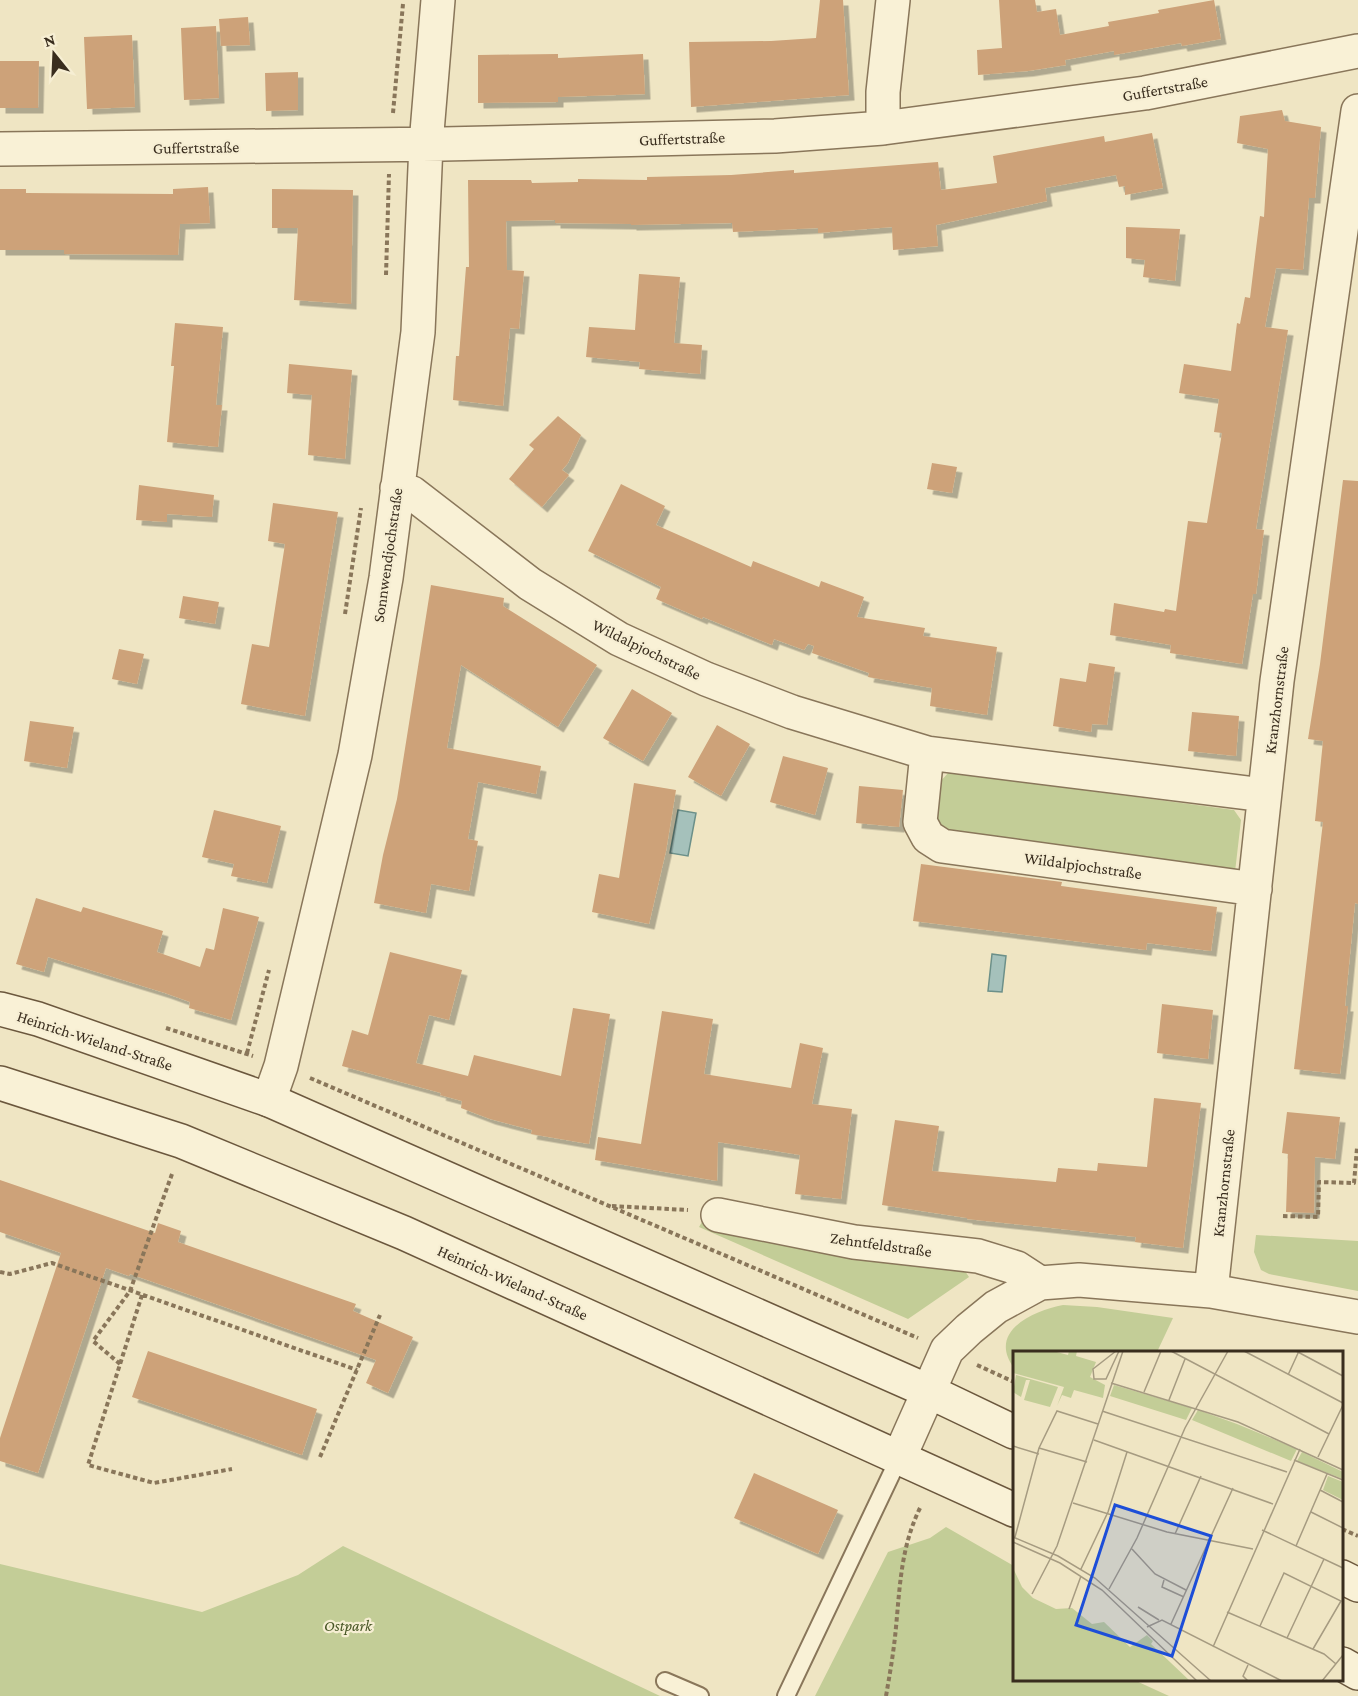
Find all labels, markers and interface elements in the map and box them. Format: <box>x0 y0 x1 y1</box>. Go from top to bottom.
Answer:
north arrow <box>24 24 84 84</box>
text: N <box>42 30 57 50</box>
street label: Guffertstraße <box>1121 73 1209 104</box>
street label: Guffertstraße <box>639 129 725 148</box>
street label: Guffertstraße <box>153 138 239 157</box>
street label: Sonnwendjochstraße <box>370 487 406 624</box>
street label: Wildalpjochstraße <box>589 616 704 684</box>
street label: Kranzhornstraße <box>1261 645 1292 755</box>
street label: Wildalpjochstraße <box>1023 849 1143 883</box>
street label: Heinrich-Wieland-Straße <box>15 1007 175 1074</box>
street label: Kranzhornstraße <box>1209 1128 1238 1238</box>
street label: Zehntfeldstraße <box>829 1229 933 1260</box>
street label: Heinrich-Wieland-Straße <box>435 1242 590 1323</box>
inset map <box>1013 1351 1343 1681</box>
park label: Ostpark <box>324 1617 373 1635</box>

